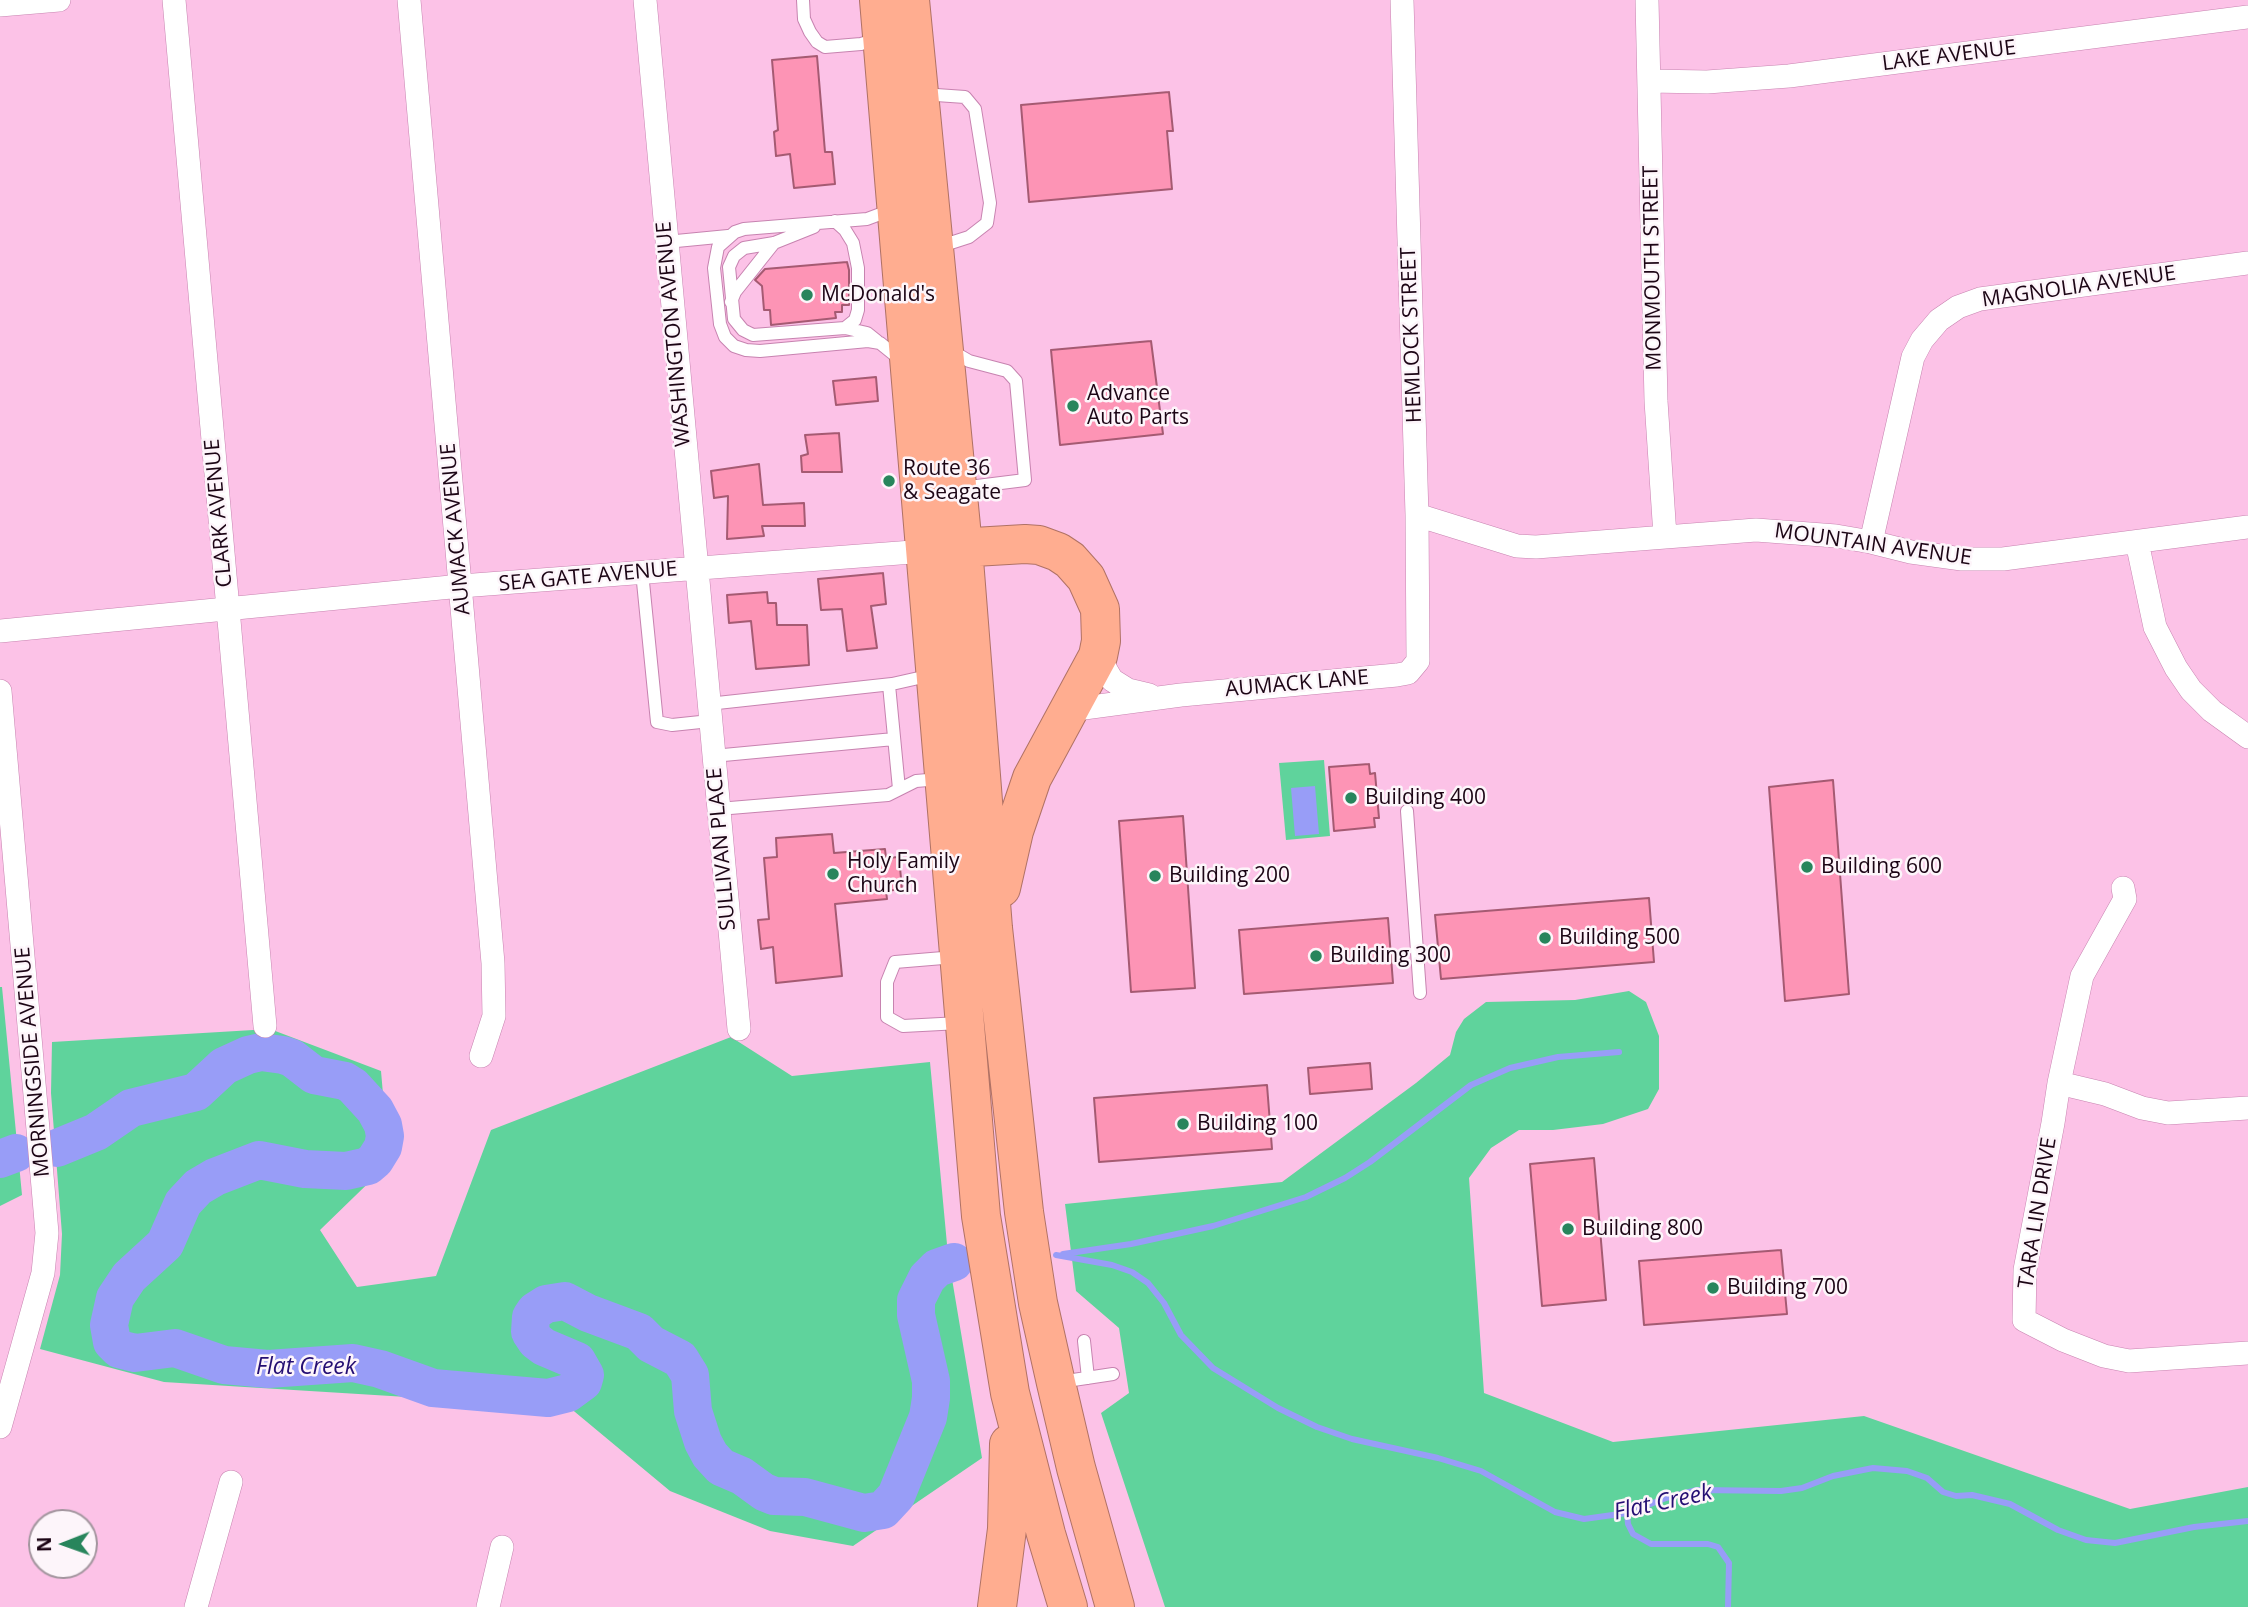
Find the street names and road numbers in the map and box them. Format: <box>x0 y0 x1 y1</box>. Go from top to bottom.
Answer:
street label: LAKE AVENUE <box>1881 35 2017 77</box>
street label: MONMOUTH STREET <box>1639 165 1667 371</box>
street label: WASHINGTON AVENUE <box>652 220 696 448</box>
street label: HEMLOCK STREET <box>1396 247 1428 423</box>
street label: MAGNOLIA AVENUE <box>1980 261 2178 313</box>
street label: CLARK AVENUE <box>200 438 238 588</box>
street label: AUMACK AVENUE <box>436 442 476 616</box>
street label: MOUNTAIN AVENUE <box>1773 519 1973 571</box>
street label: SEA GATE AVENUE <box>498 557 678 597</box>
street label: AUMACK LANE <box>1224 665 1370 703</box>
street label: SULLIVAN PLACE <box>702 766 742 932</box>
street label: MORNINGSIDE AVENUE <box>10 946 56 1178</box>
street label: TARA LIN DRIVE <box>2014 1136 2062 1290</box>

